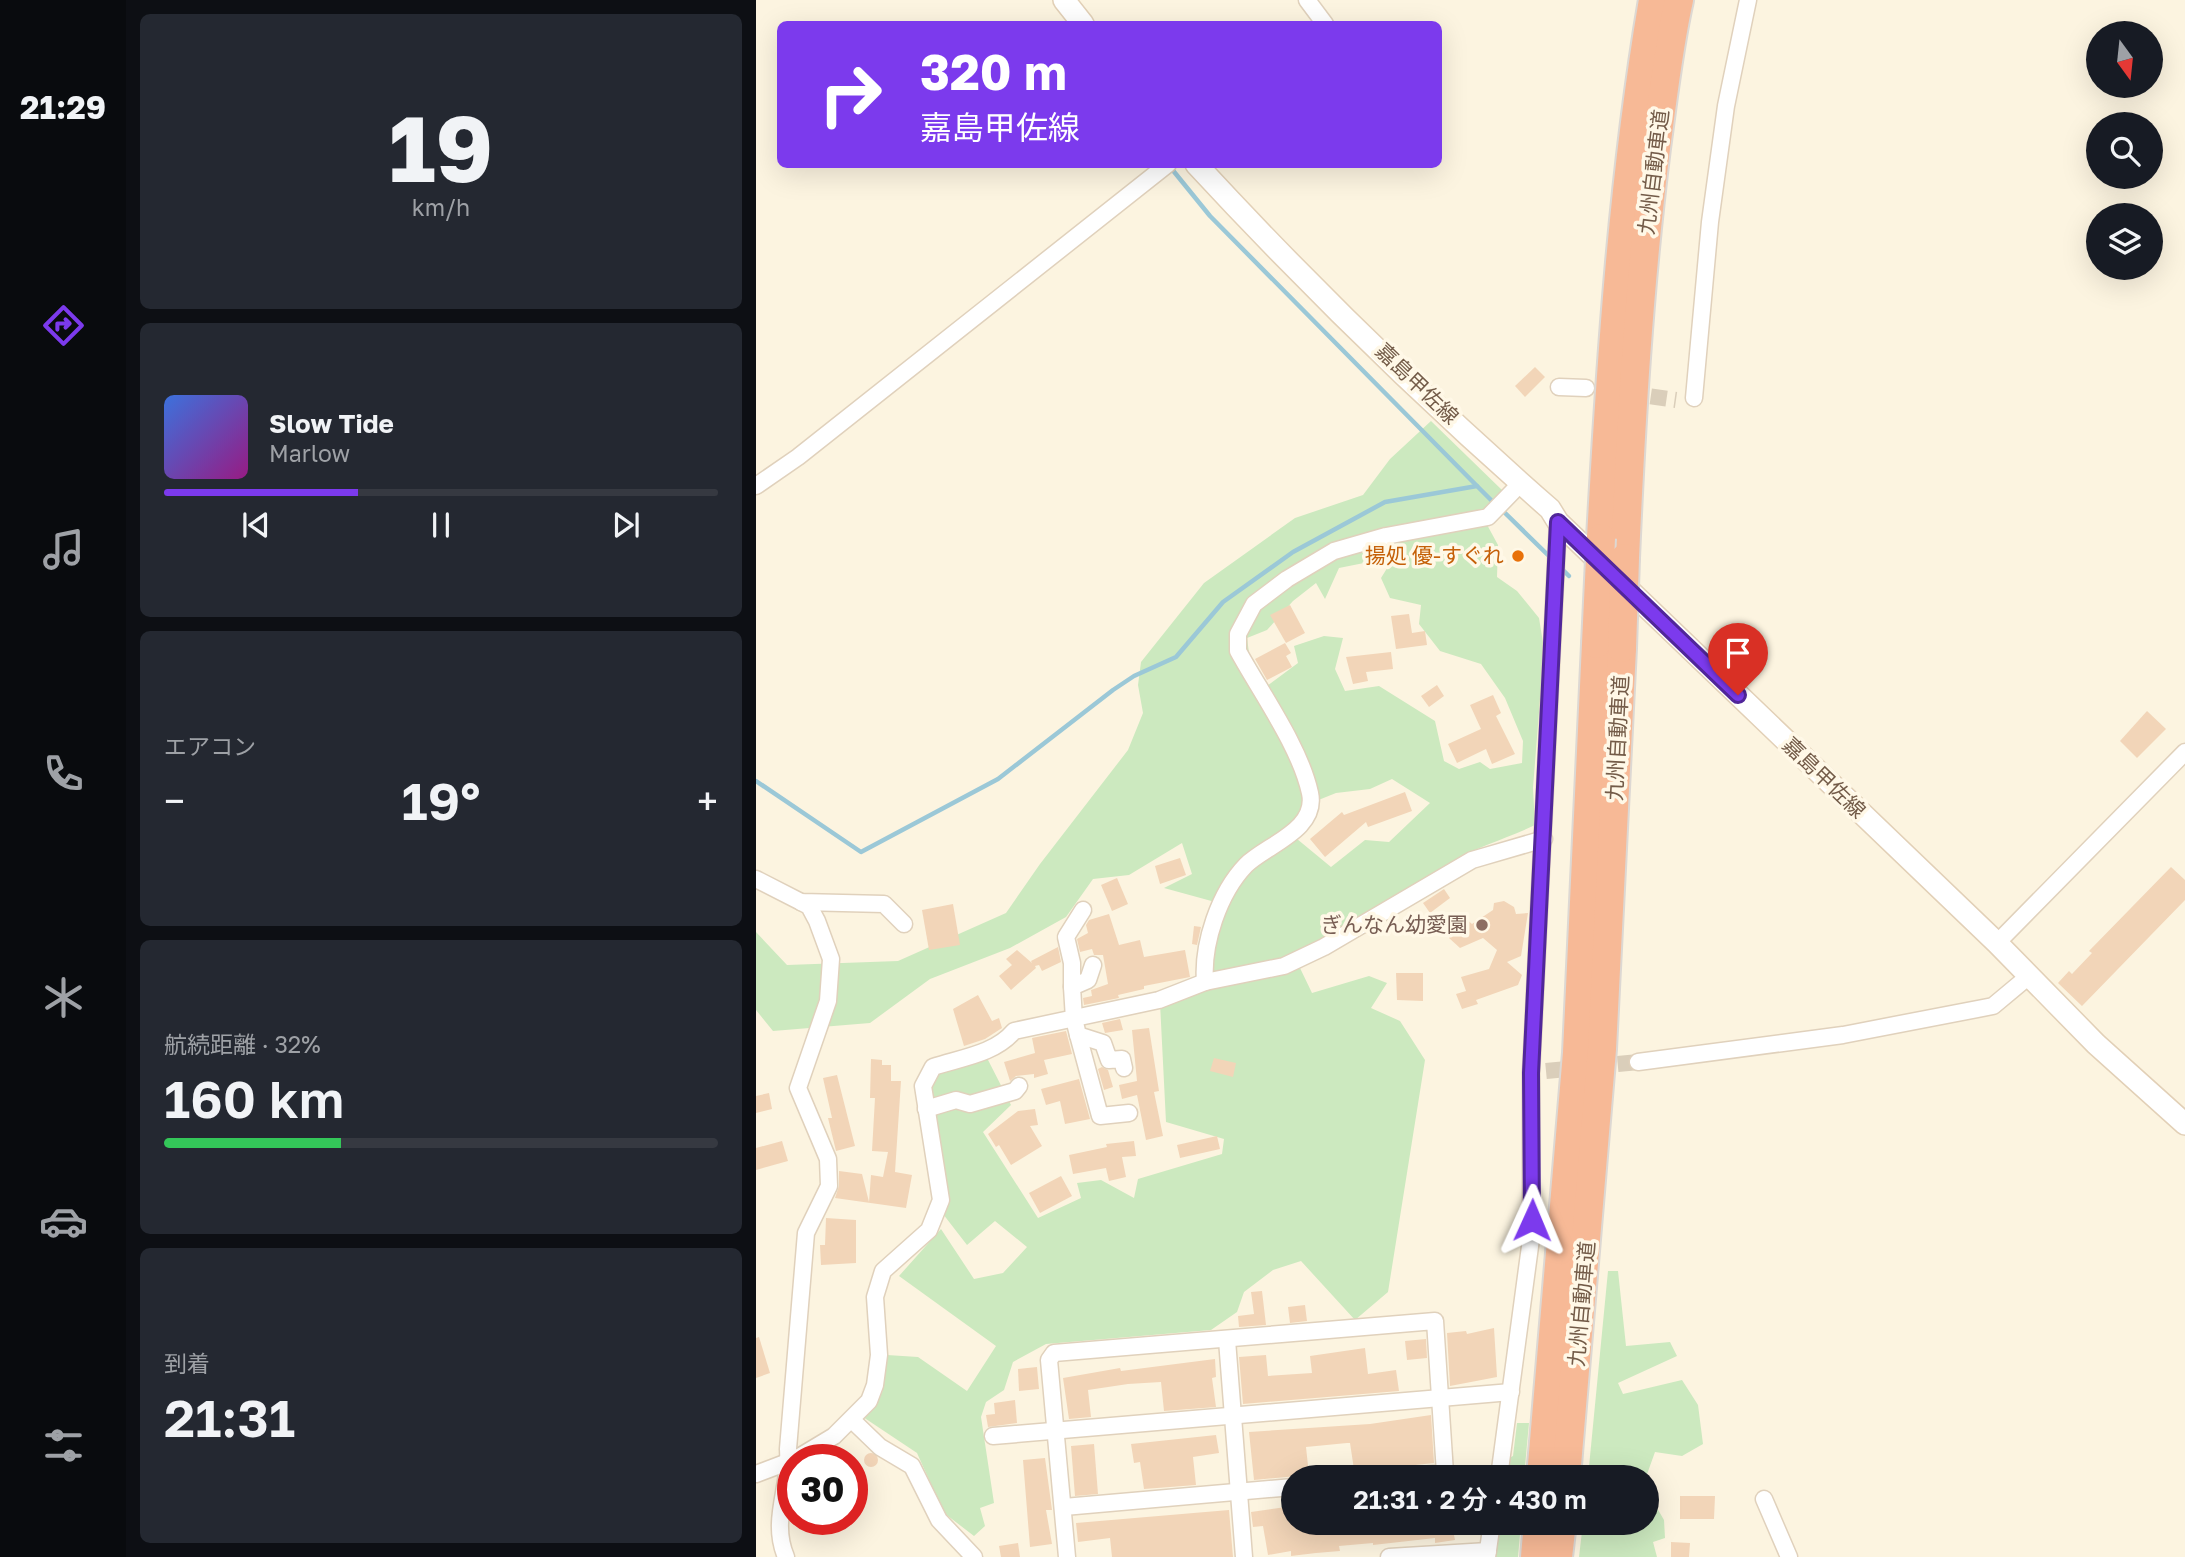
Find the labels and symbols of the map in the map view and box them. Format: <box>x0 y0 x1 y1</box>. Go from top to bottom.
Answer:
north arrow <box>2086 21 2163 98</box>
street label: 九州自動車道 <box>1632 108 1674 236</box>
street label: 嘉島甲佐線 <box>1371 337 1464 429</box>
place label: 揚処 優-すぐれ <box>1365 542 1504 568</box>
marker: 揚処 優-すぐれ <box>1510 548 1526 564</box>
pin <box>1708 623 1768 695</box>
street label: 九州自動車道 <box>1601 674 1633 802</box>
street label: 嘉島甲佐線 <box>1778 731 1871 823</box>
place label: ぎんなん幼愛園 <box>1321 911 1468 937</box>
marker: ぎんなん幼愛園 <box>1474 917 1490 933</box>
position arrow <box>1495 1183 1569 1257</box>
street label: 九州自動車道 <box>1563 1240 1599 1368</box>
speed limit sign: 30 <box>777 1444 868 1535</box>

